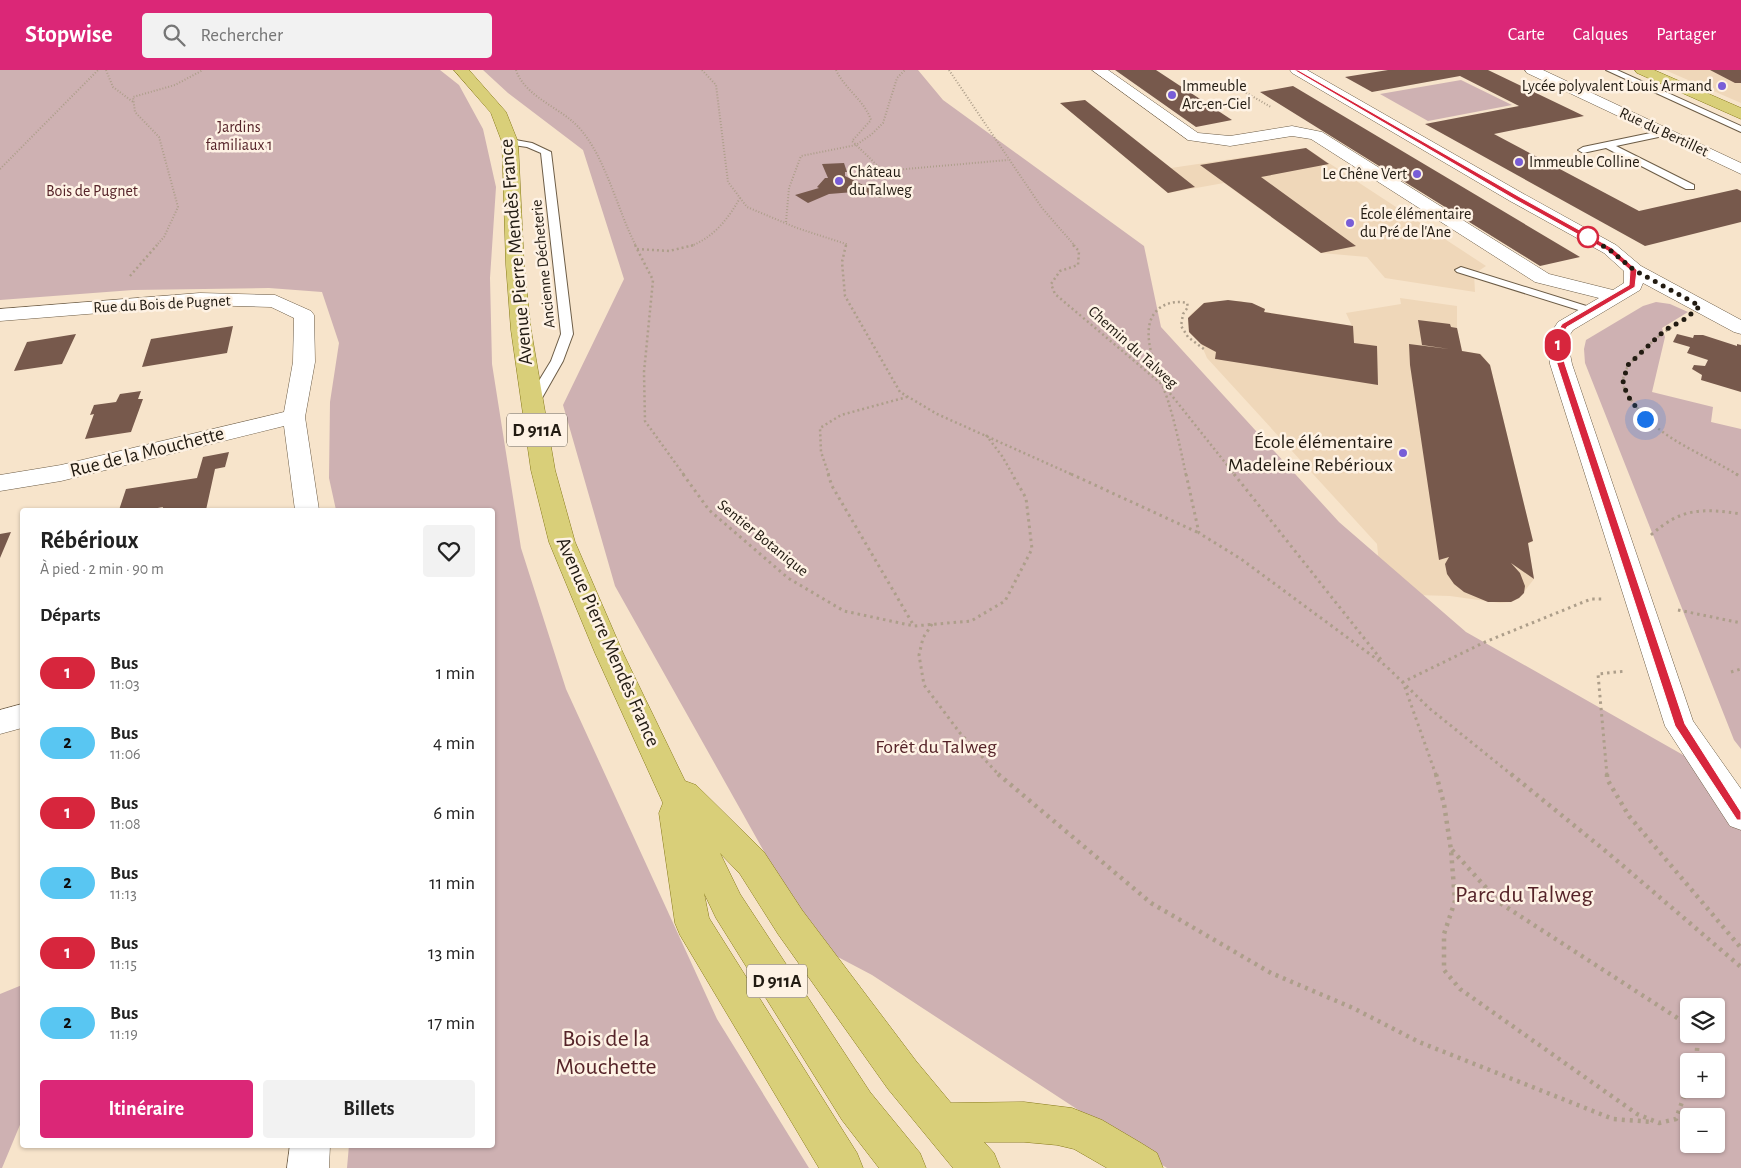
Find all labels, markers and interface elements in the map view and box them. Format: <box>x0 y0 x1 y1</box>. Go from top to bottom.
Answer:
search box <box>142 13 492 58</box>
icon: search <box>160 21 188 49</box>
text: Stopwise <box>25 23 112 47</box>
text: Rechercher <box>200 26 283 45</box>
text: Carte <box>1508 26 1545 44</box>
text: Calques <box>1573 26 1628 44</box>
text: Partager <box>1656 26 1716 44</box>
place label: Immeuble Arc-en-Ciel <box>1182 78 1251 112</box>
place label: Lycée polyvalent Louis Armand <box>1522 78 1712 95</box>
marker: Lycée polyvalent Louis Armand <box>1716 80 1728 92</box>
marker: Immeuble Arc-en-Ciel <box>1166 89 1178 101</box>
street label: Rue du Bertillet <box>1617 104 1711 160</box>
park label: Jardins familiaux 1 <box>205 119 273 153</box>
street label: Avenue Pierre Mendès France <box>496 138 536 366</box>
place label: Immeuble Colline <box>1529 154 1640 170</box>
marker: Immeuble Colline <box>1513 156 1525 168</box>
place label: Château du Talweg <box>849 164 912 198</box>
place label: Le Chêne Vert <box>1322 166 1407 182</box>
marker: Le Chêne Vert <box>1411 168 1423 180</box>
marker: Château du Talweg <box>833 175 845 187</box>
park label: Bois de Pugnet <box>46 183 138 199</box>
street label: Ancienne Décheterie <box>528 199 558 329</box>
place label: École élémentaire du Pré de l'Ane <box>1360 204 1471 240</box>
marker: École élémentaire du Pré de l'Ane <box>1344 217 1356 229</box>
unlabelled marker <box>1577 226 1599 248</box>
street label: Rue du Bois de Pugnet <box>93 292 231 316</box>
street label: Chemin du Talweg <box>1085 303 1181 391</box>
line badge: 1 <box>1542 329 1574 361</box>
text: 1 <box>1555 336 1561 354</box>
your location <box>1633 407 1658 432</box>
road number: D 911A <box>507 414 567 446</box>
street label: Rue de la Mouchette <box>68 423 226 481</box>
place label: École élémentaire Madeleine Rebérioux <box>1228 431 1393 475</box>
marker: École élémentaire Madeleine Rebérioux <box>1397 447 1409 459</box>
street label: Sentier Botanique <box>715 497 811 579</box>
button: heart <box>423 525 475 577</box>
text: Rébérioux <box>40 529 139 553</box>
street label: Avenue Pierre Mendès France <box>553 534 663 750</box>
text: À pied · 2 min · 90 m <box>40 561 164 577</box>
text: Départs <box>40 606 101 625</box>
text: Bus <box>110 654 138 673</box>
text: 1 <box>64 664 71 682</box>
text: 1 min <box>436 664 475 683</box>
text: 11:03 <box>110 676 140 692</box>
text: Bus <box>110 724 138 743</box>
text: 2 <box>63 734 72 752</box>
text: 4 min <box>433 734 475 753</box>
park label: Forêt du Talweg <box>875 737 997 757</box>
text: 11:06 <box>110 746 141 762</box>
text: Bus <box>110 794 138 813</box>
text: 1 <box>64 804 71 822</box>
text: 6 min <box>433 804 475 823</box>
text: 11:08 <box>110 816 141 832</box>
text: Bus <box>110 864 138 883</box>
text: 2 <box>63 874 72 892</box>
text: 11 min <box>429 874 475 893</box>
park label: Parc du Talweg <box>1455 883 1593 907</box>
text: 11:13 <box>110 886 137 902</box>
text: Bus <box>110 934 138 953</box>
text: 1 <box>64 944 71 962</box>
text: 13 min <box>428 944 475 963</box>
text: 11:15 <box>110 956 137 972</box>
road number: D 911A <box>747 964 807 998</box>
map controls <box>1680 998 1725 1153</box>
button: layers <box>1680 998 1725 1043</box>
text: Bus <box>110 1004 138 1023</box>
text: 2 <box>63 1014 72 1032</box>
text: 17 min <box>428 1014 475 1033</box>
text: 11:19 <box>110 1026 138 1042</box>
park label: Bois de la Mouchette <box>555 1027 657 1079</box>
button: + <box>1680 1053 1725 1098</box>
button: Itinéraire <box>40 1080 253 1138</box>
button: Billets <box>263 1080 475 1138</box>
button: − <box>1680 1108 1725 1153</box>

